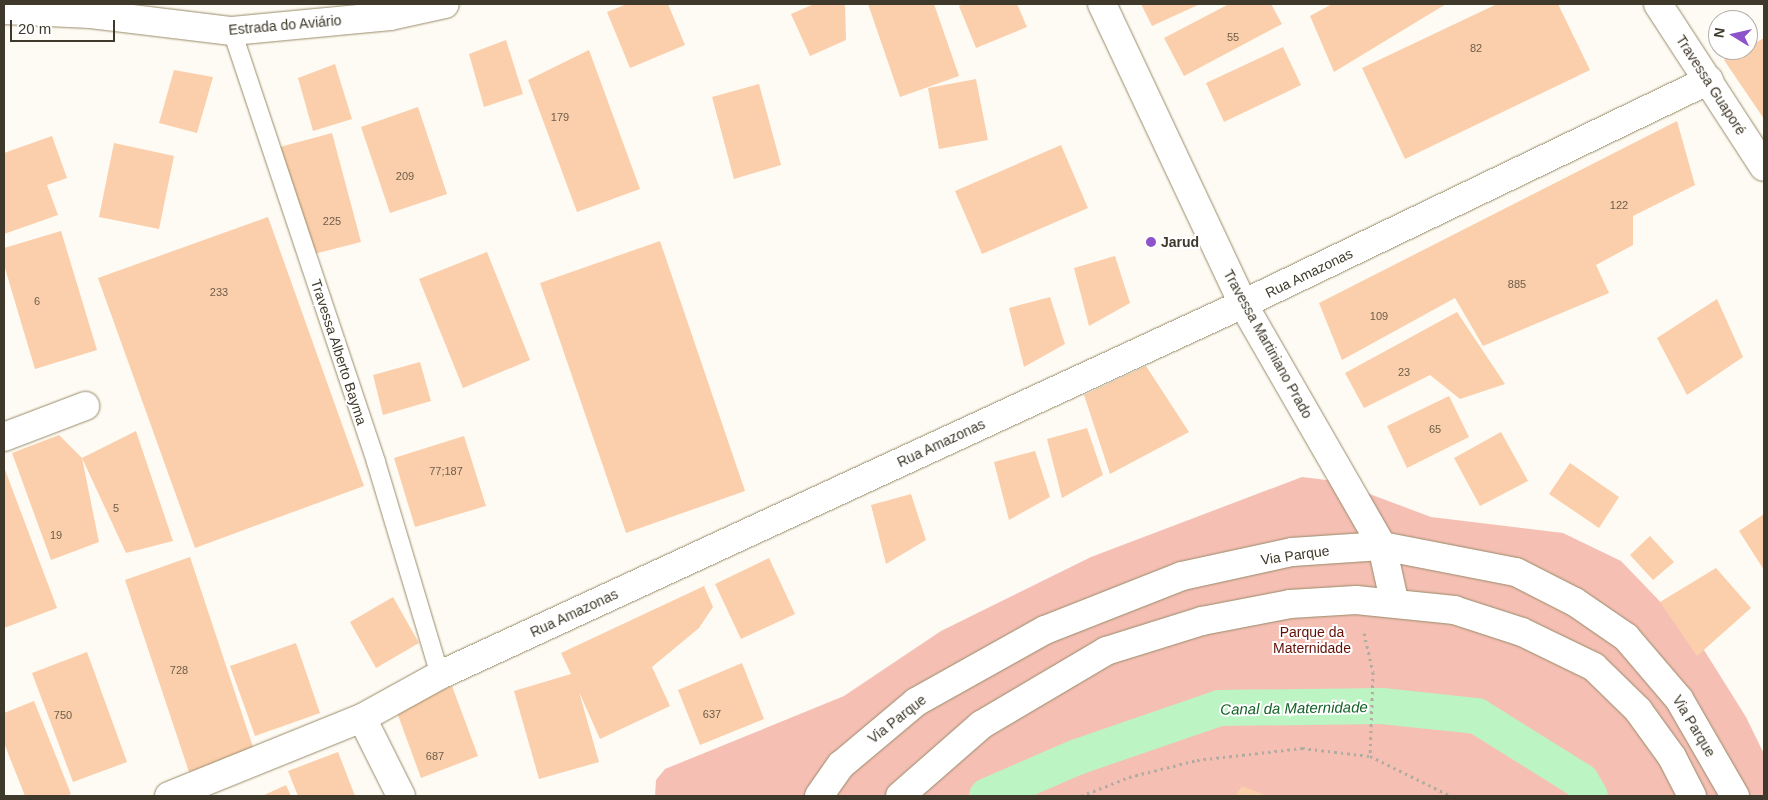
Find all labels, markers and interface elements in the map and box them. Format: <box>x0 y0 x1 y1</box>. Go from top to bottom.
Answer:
scale bar <box>12 10 118 42</box>
north arrow <box>1708 10 1758 60</box>
street label: Estrada do Aviário <box>227 12 343 38</box>
text: 20 m <box>18 20 51 37</box>
text: N <box>1710 27 1728 39</box>
house number: 55 <box>1227 30 1239 44</box>
street label: Travessa Guaporé <box>1673 32 1749 138</box>
house number: 82 <box>1470 41 1482 55</box>
house number: 179 <box>551 110 569 124</box>
house number: 209 <box>396 169 414 183</box>
house number: 122 <box>1610 198 1628 212</box>
house number: 225 <box>323 214 341 228</box>
place label: Jarud <box>1161 234 1199 250</box>
marker: Jarud <box>1145 236 1157 248</box>
street label: Rua Amazonas <box>1262 244 1356 302</box>
street label: Travessa Martiniano Prado <box>1220 267 1316 421</box>
street label: Travessa Alberto Bayma <box>307 277 371 427</box>
house number: 885 <box>1508 277 1526 291</box>
house number: 233 <box>210 285 228 299</box>
house number: 6 <box>34 294 40 308</box>
house number: 109 <box>1370 309 1388 323</box>
house number: 23 <box>1398 365 1410 379</box>
street label: Rua Amazonas <box>894 415 988 471</box>
house number: 65 <box>1429 422 1441 436</box>
house number: 77;187 <box>429 464 463 478</box>
house number: 5 <box>113 501 119 515</box>
house number: 19 <box>50 528 62 542</box>
street label: Via Parque <box>1260 542 1330 568</box>
street label: Rua Amazonas <box>527 585 621 641</box>
park label: Parque da Maternidade <box>1273 624 1351 656</box>
house number: 728 <box>170 663 188 677</box>
street label: Via Parque <box>865 691 929 747</box>
street label: Via Parque <box>1669 692 1719 760</box>
water label: Canal da Maternidade <box>1220 698 1368 718</box>
house number: 637 <box>703 707 721 721</box>
house number: 750 <box>54 708 72 722</box>
house number: 687 <box>426 749 444 763</box>

